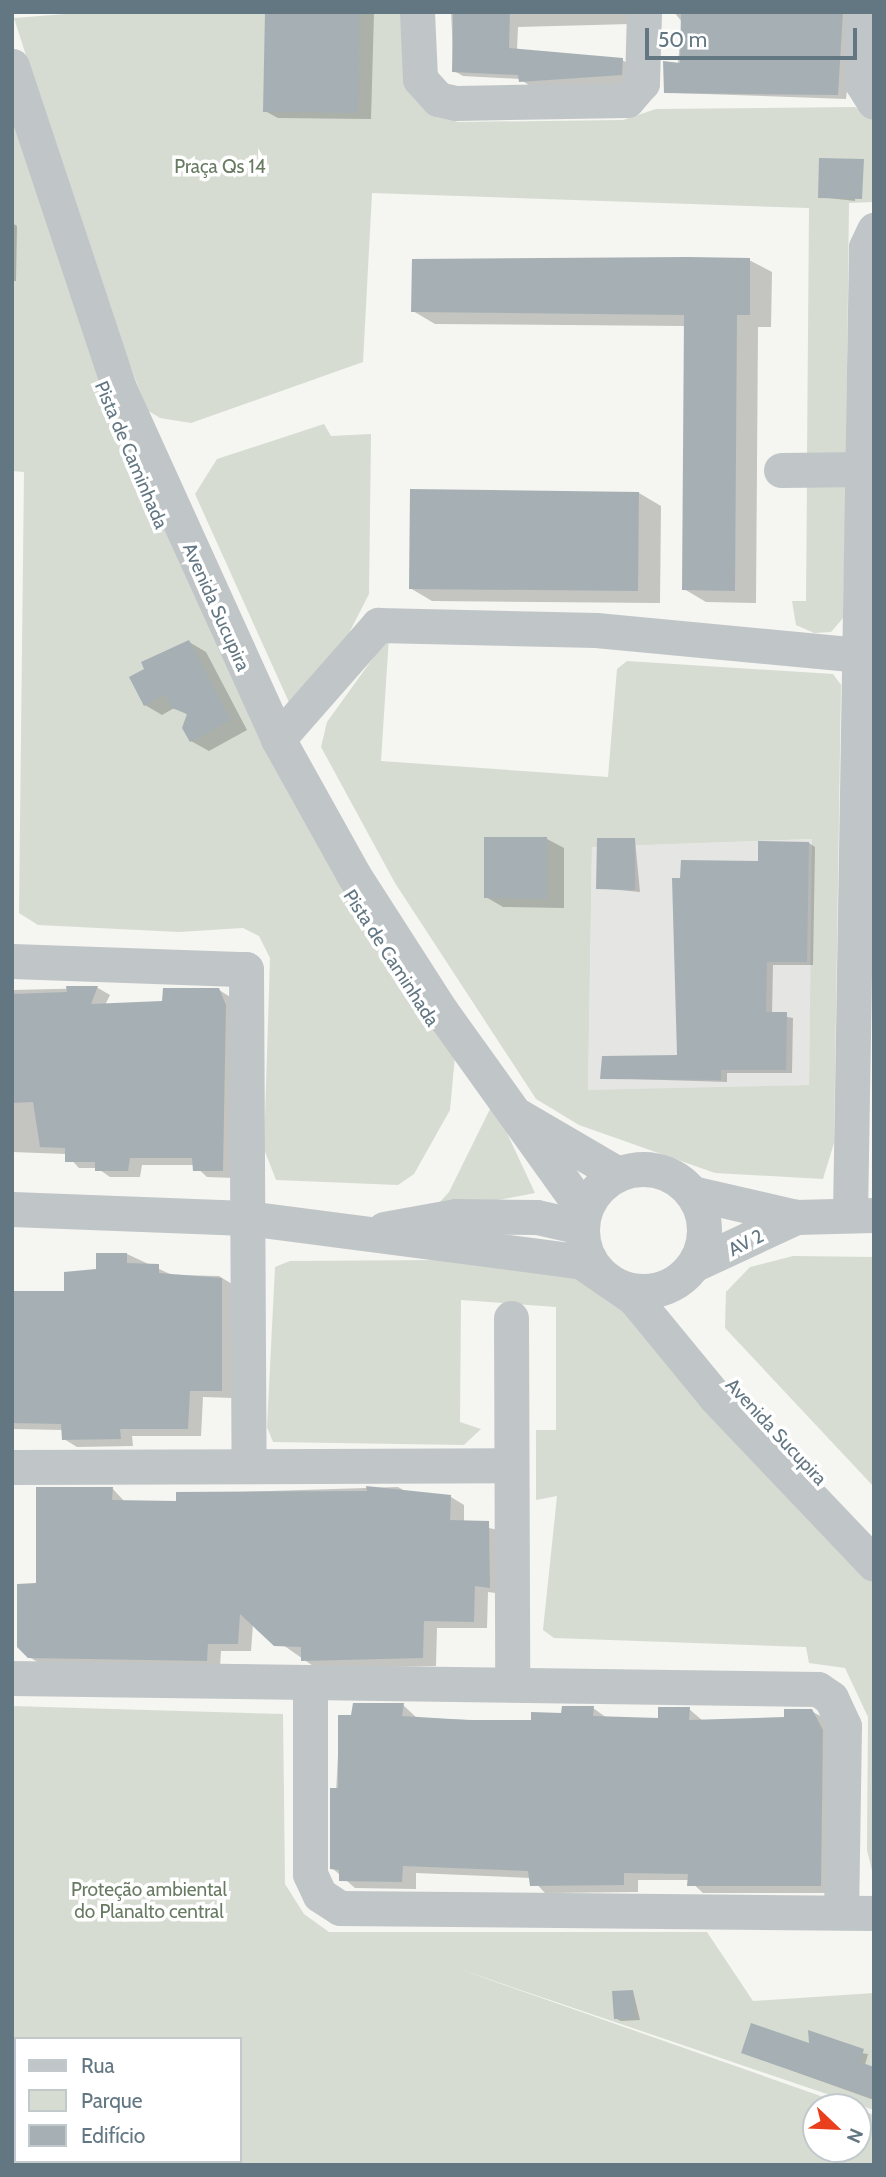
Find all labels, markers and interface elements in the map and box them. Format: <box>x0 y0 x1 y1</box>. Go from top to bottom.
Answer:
scale bar <box>648 14 860 58</box>
text: 50 m <box>658 27 707 52</box>
park label: Praça Qs 14 <box>174 156 266 178</box>
street label: Pista de Caminhada <box>90 378 172 532</box>
street label: Avenida Sucupira <box>178 539 254 675</box>
street label: Pista de Caminhada <box>338 885 444 1031</box>
street label: AV 2 <box>725 1225 767 1261</box>
street label: Avenida Sucupira <box>721 1374 831 1490</box>
park label: Proteção ambiental do Planalto central <box>71 1879 227 1923</box>
legend <box>14 2037 242 2163</box>
text: Rua <box>81 2053 115 2078</box>
text: Parque <box>81 2088 143 2113</box>
north arrow <box>802 2093 872 2163</box>
text: Edifício <box>81 2123 145 2148</box>
text: N <box>842 2125 868 2146</box>

